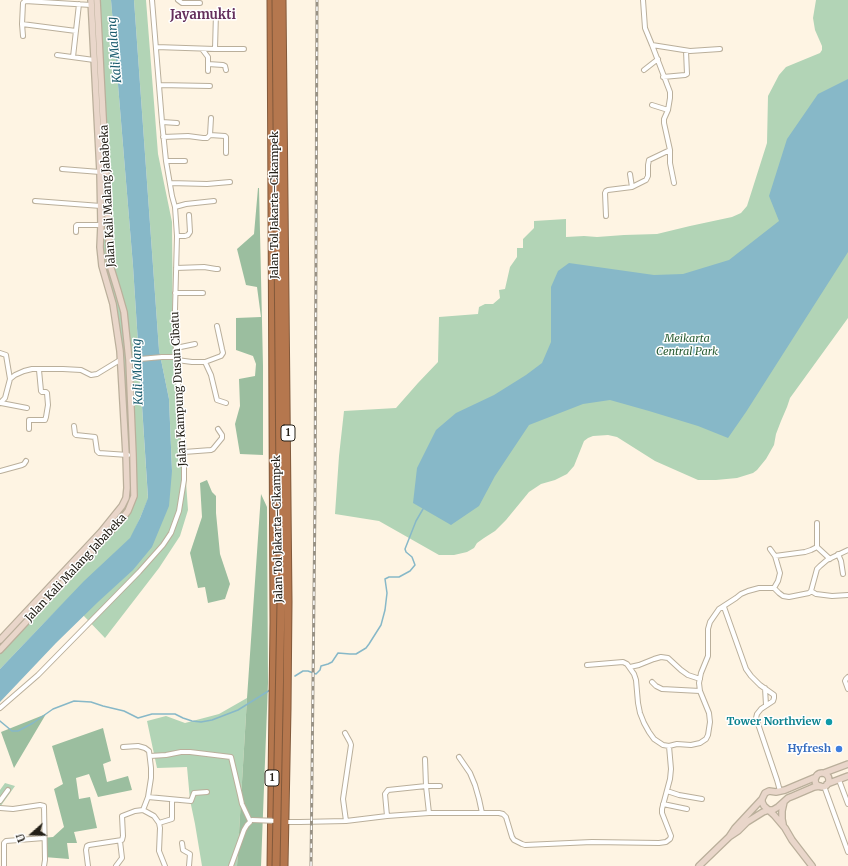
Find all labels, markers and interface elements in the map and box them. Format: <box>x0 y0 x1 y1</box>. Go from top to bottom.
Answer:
district label: Jayamukti <box>170 7 236 23</box>
water label: Kali Malang <box>105 16 125 84</box>
street label: Jalan Kali Malang Jababeka <box>98 124 118 268</box>
street label: Jalan Tol Jakarta–Cikampek <box>268 131 282 279</box>
street label: Jalan Kampung Dusun Cibatu <box>168 311 190 467</box>
park label: Meikarta Central Park <box>656 332 718 358</box>
water label: Kali Malang <box>130 339 146 405</box>
road number: 1 <box>281 425 295 441</box>
street label: Jalan Tol Jakarta–Cikampek <box>270 455 286 603</box>
street label: Jalan Kali Malang Jababeka <box>23 511 129 625</box>
place label: Tower Northview <box>727 715 821 729</box>
marker: Tower Northview <box>824 717 834 727</box>
place label: Hyfresh <box>787 742 831 756</box>
marker: Hyfresh <box>834 744 844 754</box>
road number: 1 <box>265 770 279 786</box>
north arrow <box>12 814 52 854</box>
text: U <box>13 832 29 844</box>

